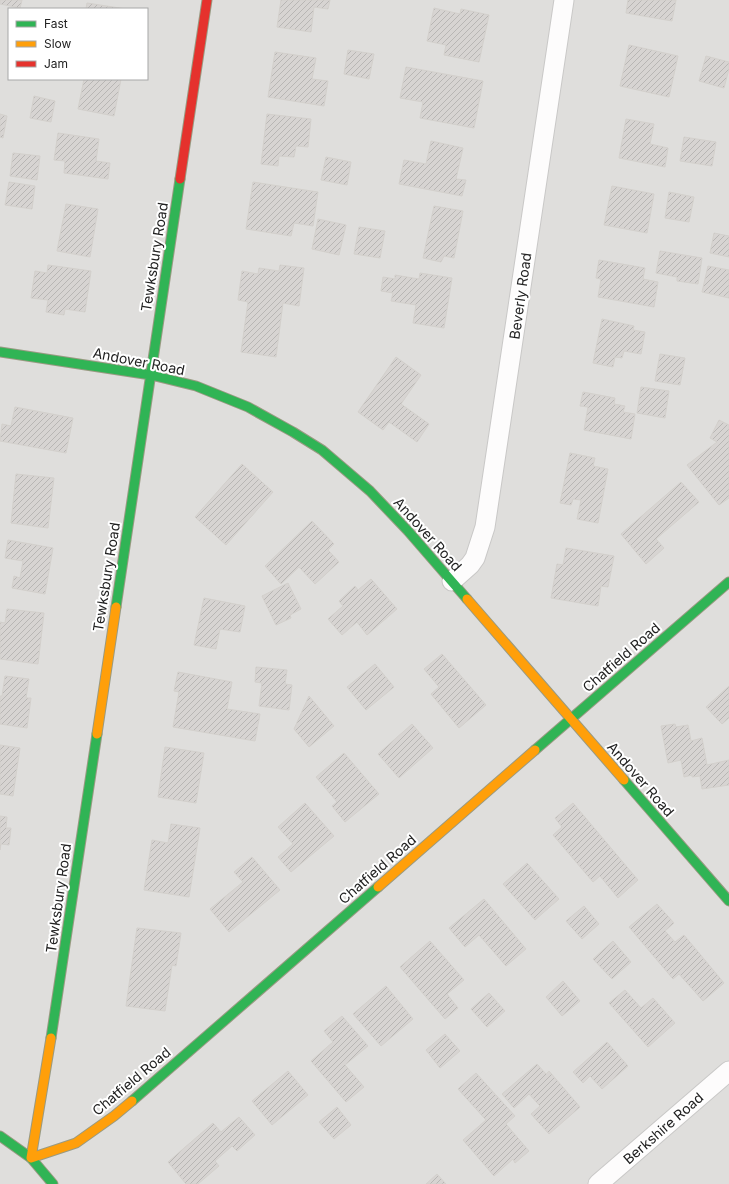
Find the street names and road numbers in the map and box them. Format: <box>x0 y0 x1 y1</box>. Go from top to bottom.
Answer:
street label: Tewksbury Road <box>137 201 171 313</box>
street label: Beverly Road <box>506 252 534 340</box>
street label: Andover Road <box>92 344 186 378</box>
street label: Andover Road <box>390 494 466 574</box>
street label: Tewksbury Road <box>89 521 123 633</box>
street label: Chatfield Road <box>579 619 663 695</box>
street label: Andover Road <box>604 738 678 820</box>
street label: Chatfield Road <box>335 831 419 907</box>
street label: Tewksbury Road <box>42 842 74 954</box>
street label: Chatfield Road <box>88 1043 174 1119</box>
street label: Berkshire Road <box>620 1089 706 1167</box>

